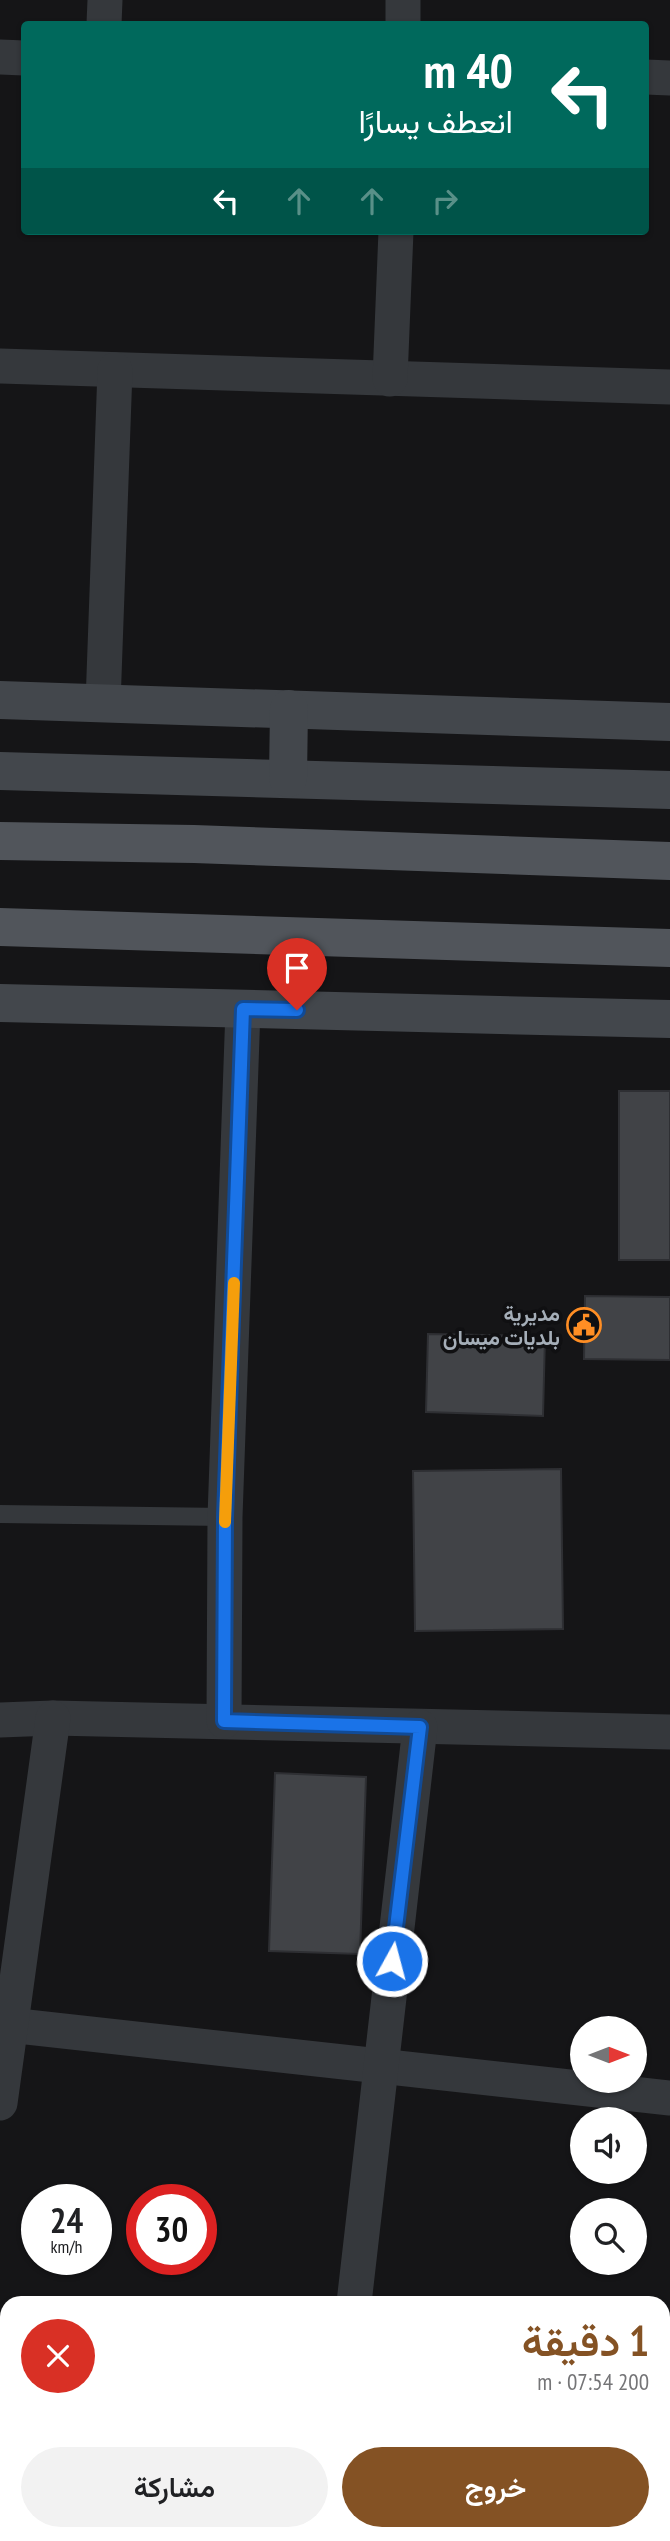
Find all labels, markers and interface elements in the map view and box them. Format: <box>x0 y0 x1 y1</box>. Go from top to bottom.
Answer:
text: 40 m <box>424 38 513 102</box>
icon: left <box>537 49 628 140</box>
text: انعطف يسارًا <box>358 100 513 142</box>
icon: left <box>207 182 245 220</box>
icon: ahead <box>280 182 318 220</box>
icon: ahead <box>353 182 391 220</box>
icon: right <box>426 182 464 220</box>
pin <box>267 938 327 1010</box>
icon: arrive <box>278 949 316 987</box>
place label: مديرية بلديات ميسان <box>443 1300 560 1351</box>
public building icon: مديرية بلديات ميسان <box>565 1306 603 1344</box>
position arrow <box>355 1924 429 1998</box>
north arrow <box>570 2016 648 2093</box>
map controls <box>570 2016 647 2275</box>
button: sound <box>570 2107 647 2184</box>
speed limit sign: 30 <box>126 2184 217 2275</box>
text: 24 <box>50 2197 83 2243</box>
button: search <box>570 2198 647 2275</box>
text: km/h <box>51 2235 82 2258</box>
text: 1 دقيقة <box>522 2313 649 2368</box>
button: close <box>21 2319 95 2393</box>
text: 200 m · 07:54 <box>537 2367 649 2396</box>
button: مشاركة <box>21 2447 328 2527</box>
button: خروج <box>342 2447 649 2527</box>

